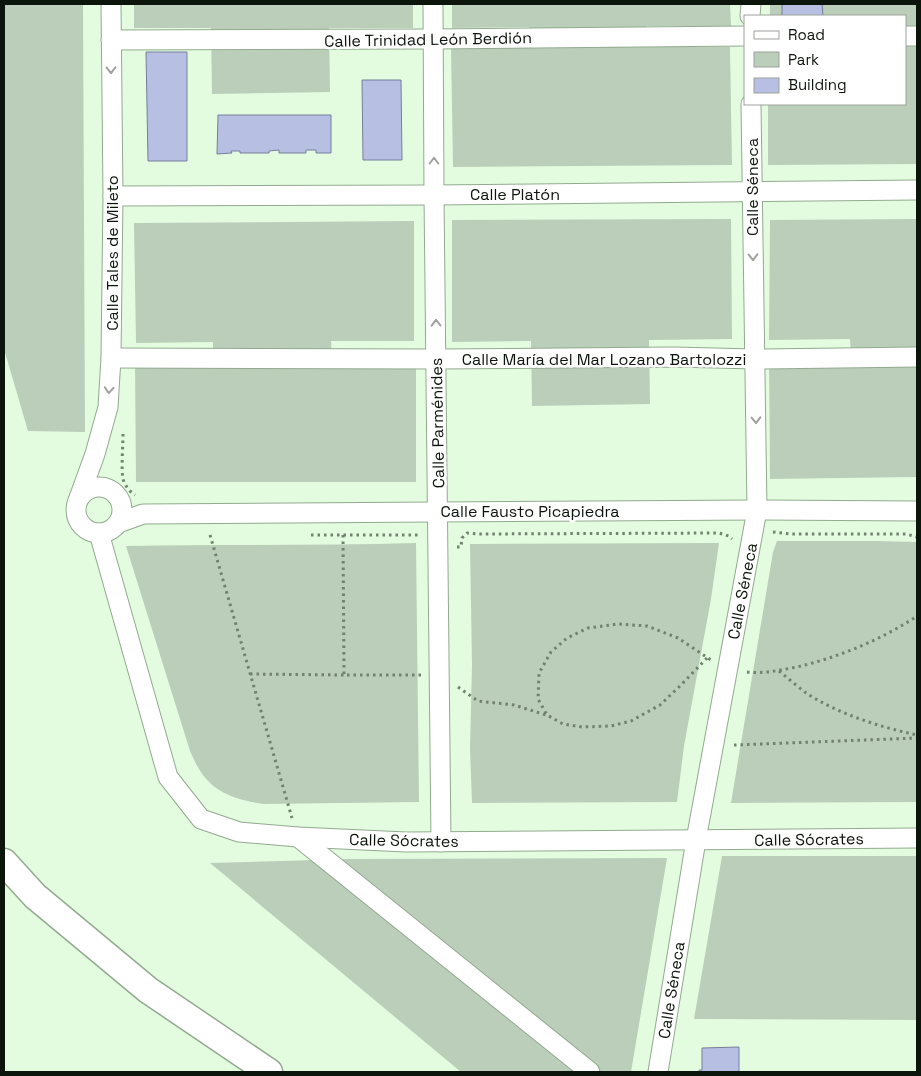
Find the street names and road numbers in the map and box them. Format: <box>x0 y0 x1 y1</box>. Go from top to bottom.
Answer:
street label: Calle Trinidad León Berdión <box>324 27 532 52</box>
street label: Calle Séneca <box>742 138 763 236</box>
street label: Calle Tales de Mileto <box>102 175 123 331</box>
street label: Calle Platón <box>470 184 560 205</box>
street label: Calle María del Mar Lozano Bartolozzi <box>462 349 746 370</box>
street label: Calle Parménides <box>426 357 449 489</box>
street label: Calle Fausto Picapiedra <box>441 501 619 522</box>
street label: Calle Séneca <box>723 541 762 641</box>
street label: Calle Sócrates <box>754 828 864 851</box>
street label: Calle Sócrates <box>349 829 459 852</box>
street label: Calle Séneca <box>653 940 690 1040</box>

